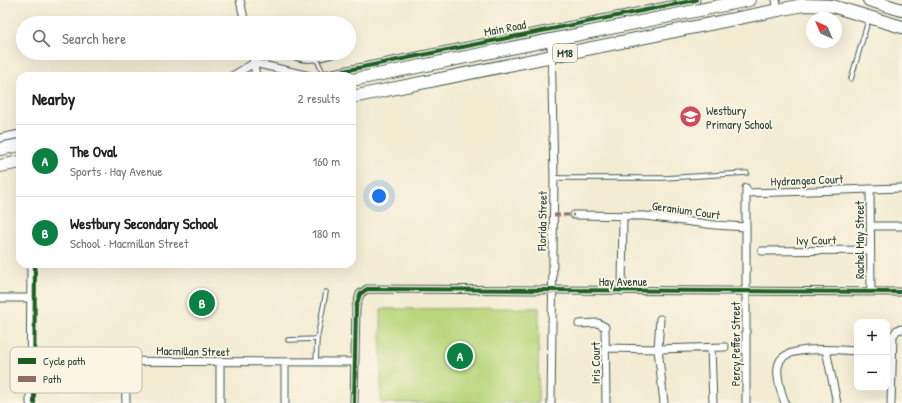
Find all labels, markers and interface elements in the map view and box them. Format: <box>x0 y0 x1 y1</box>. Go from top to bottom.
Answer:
north arrow <box>806 12 842 48</box>
search box <box>16 16 356 60</box>
street label: Main Road <box>483 16 528 40</box>
icon: search <box>30 27 52 49</box>
text: Search here <box>62 28 126 49</box>
road number: M18 <box>553 44 577 62</box>
text: Nearby <box>32 87 75 110</box>
text: 2 results <box>298 89 340 107</box>
place label: Westbury Primary School <box>706 102 773 133</box>
school or university icon: Westbury Primary School <box>677 104 703 130</box>
text: The Oval <box>70 141 117 162</box>
text: A <box>42 152 48 170</box>
text: 160 m <box>312 152 340 170</box>
text: Sports · Hay Avenue <box>70 162 162 180</box>
street label: Hydrangea Court <box>770 170 844 190</box>
your location <box>369 186 389 206</box>
street label: Florida Street <box>533 190 551 252</box>
street label: Geranium Court <box>651 197 722 223</box>
street label: Rachel May Street <box>851 200 868 279</box>
text: Westbury Secondary School <box>70 213 218 234</box>
text: B <box>42 224 48 242</box>
text: 180 m <box>312 224 340 242</box>
street label: Ivy Court <box>796 231 837 249</box>
text: School · Macmillan Street <box>70 234 188 252</box>
street label: Hay Avenue <box>599 273 648 290</box>
pin: B <box>189 288 215 318</box>
street label: Percy Peffer Street <box>727 301 744 386</box>
map controls <box>854 319 890 391</box>
button: + <box>854 319 890 355</box>
pin: A <box>447 341 473 371</box>
street label: Iris Court <box>587 341 604 384</box>
street label: Macmillan Street <box>156 342 231 360</box>
legend <box>10 347 142 393</box>
text: Cycle path <box>43 354 86 368</box>
button: − <box>854 355 890 391</box>
text: Path <box>43 372 61 386</box>

